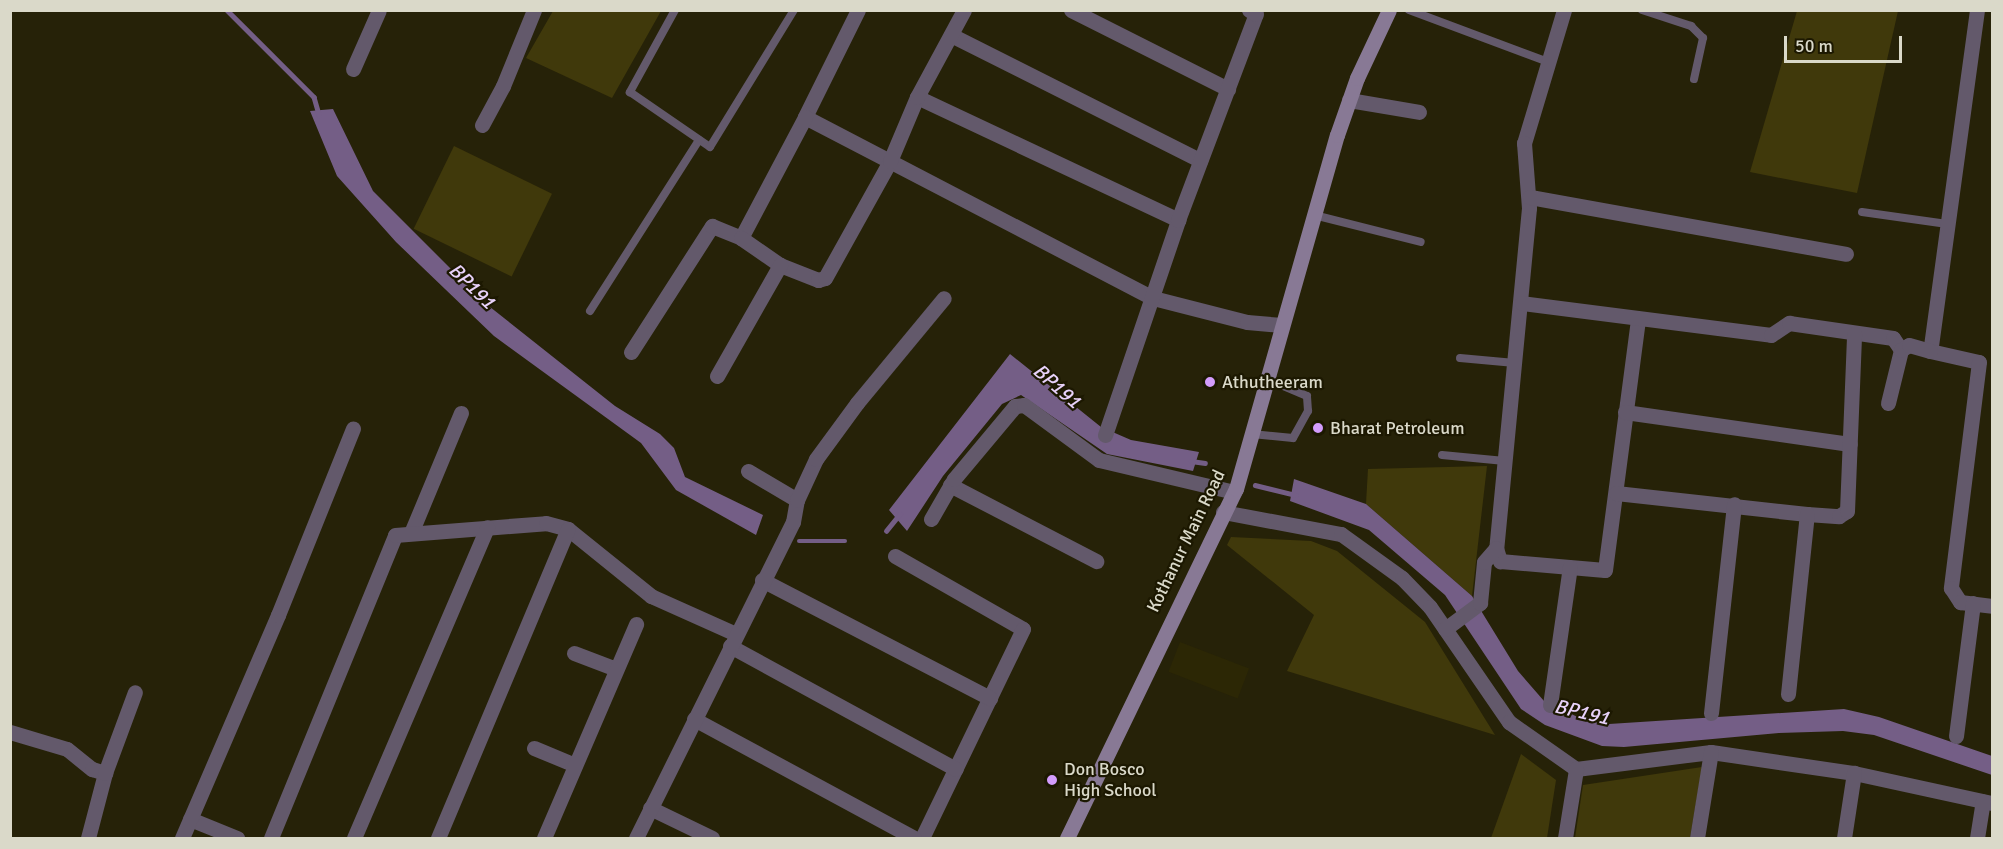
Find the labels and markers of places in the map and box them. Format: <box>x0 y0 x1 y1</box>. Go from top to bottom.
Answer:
place label: Athutheeram <box>1222 371 1323 393</box>
marker: Athutheeram <box>1203 375 1217 389</box>
place label: Bharat Petroleum <box>1330 417 1464 439</box>
marker: Bharat Petroleum <box>1311 421 1325 435</box>
place label: Don Bosco High School <box>1064 759 1157 802</box>
marker: Don Bosco High School <box>1045 773 1059 787</box>

